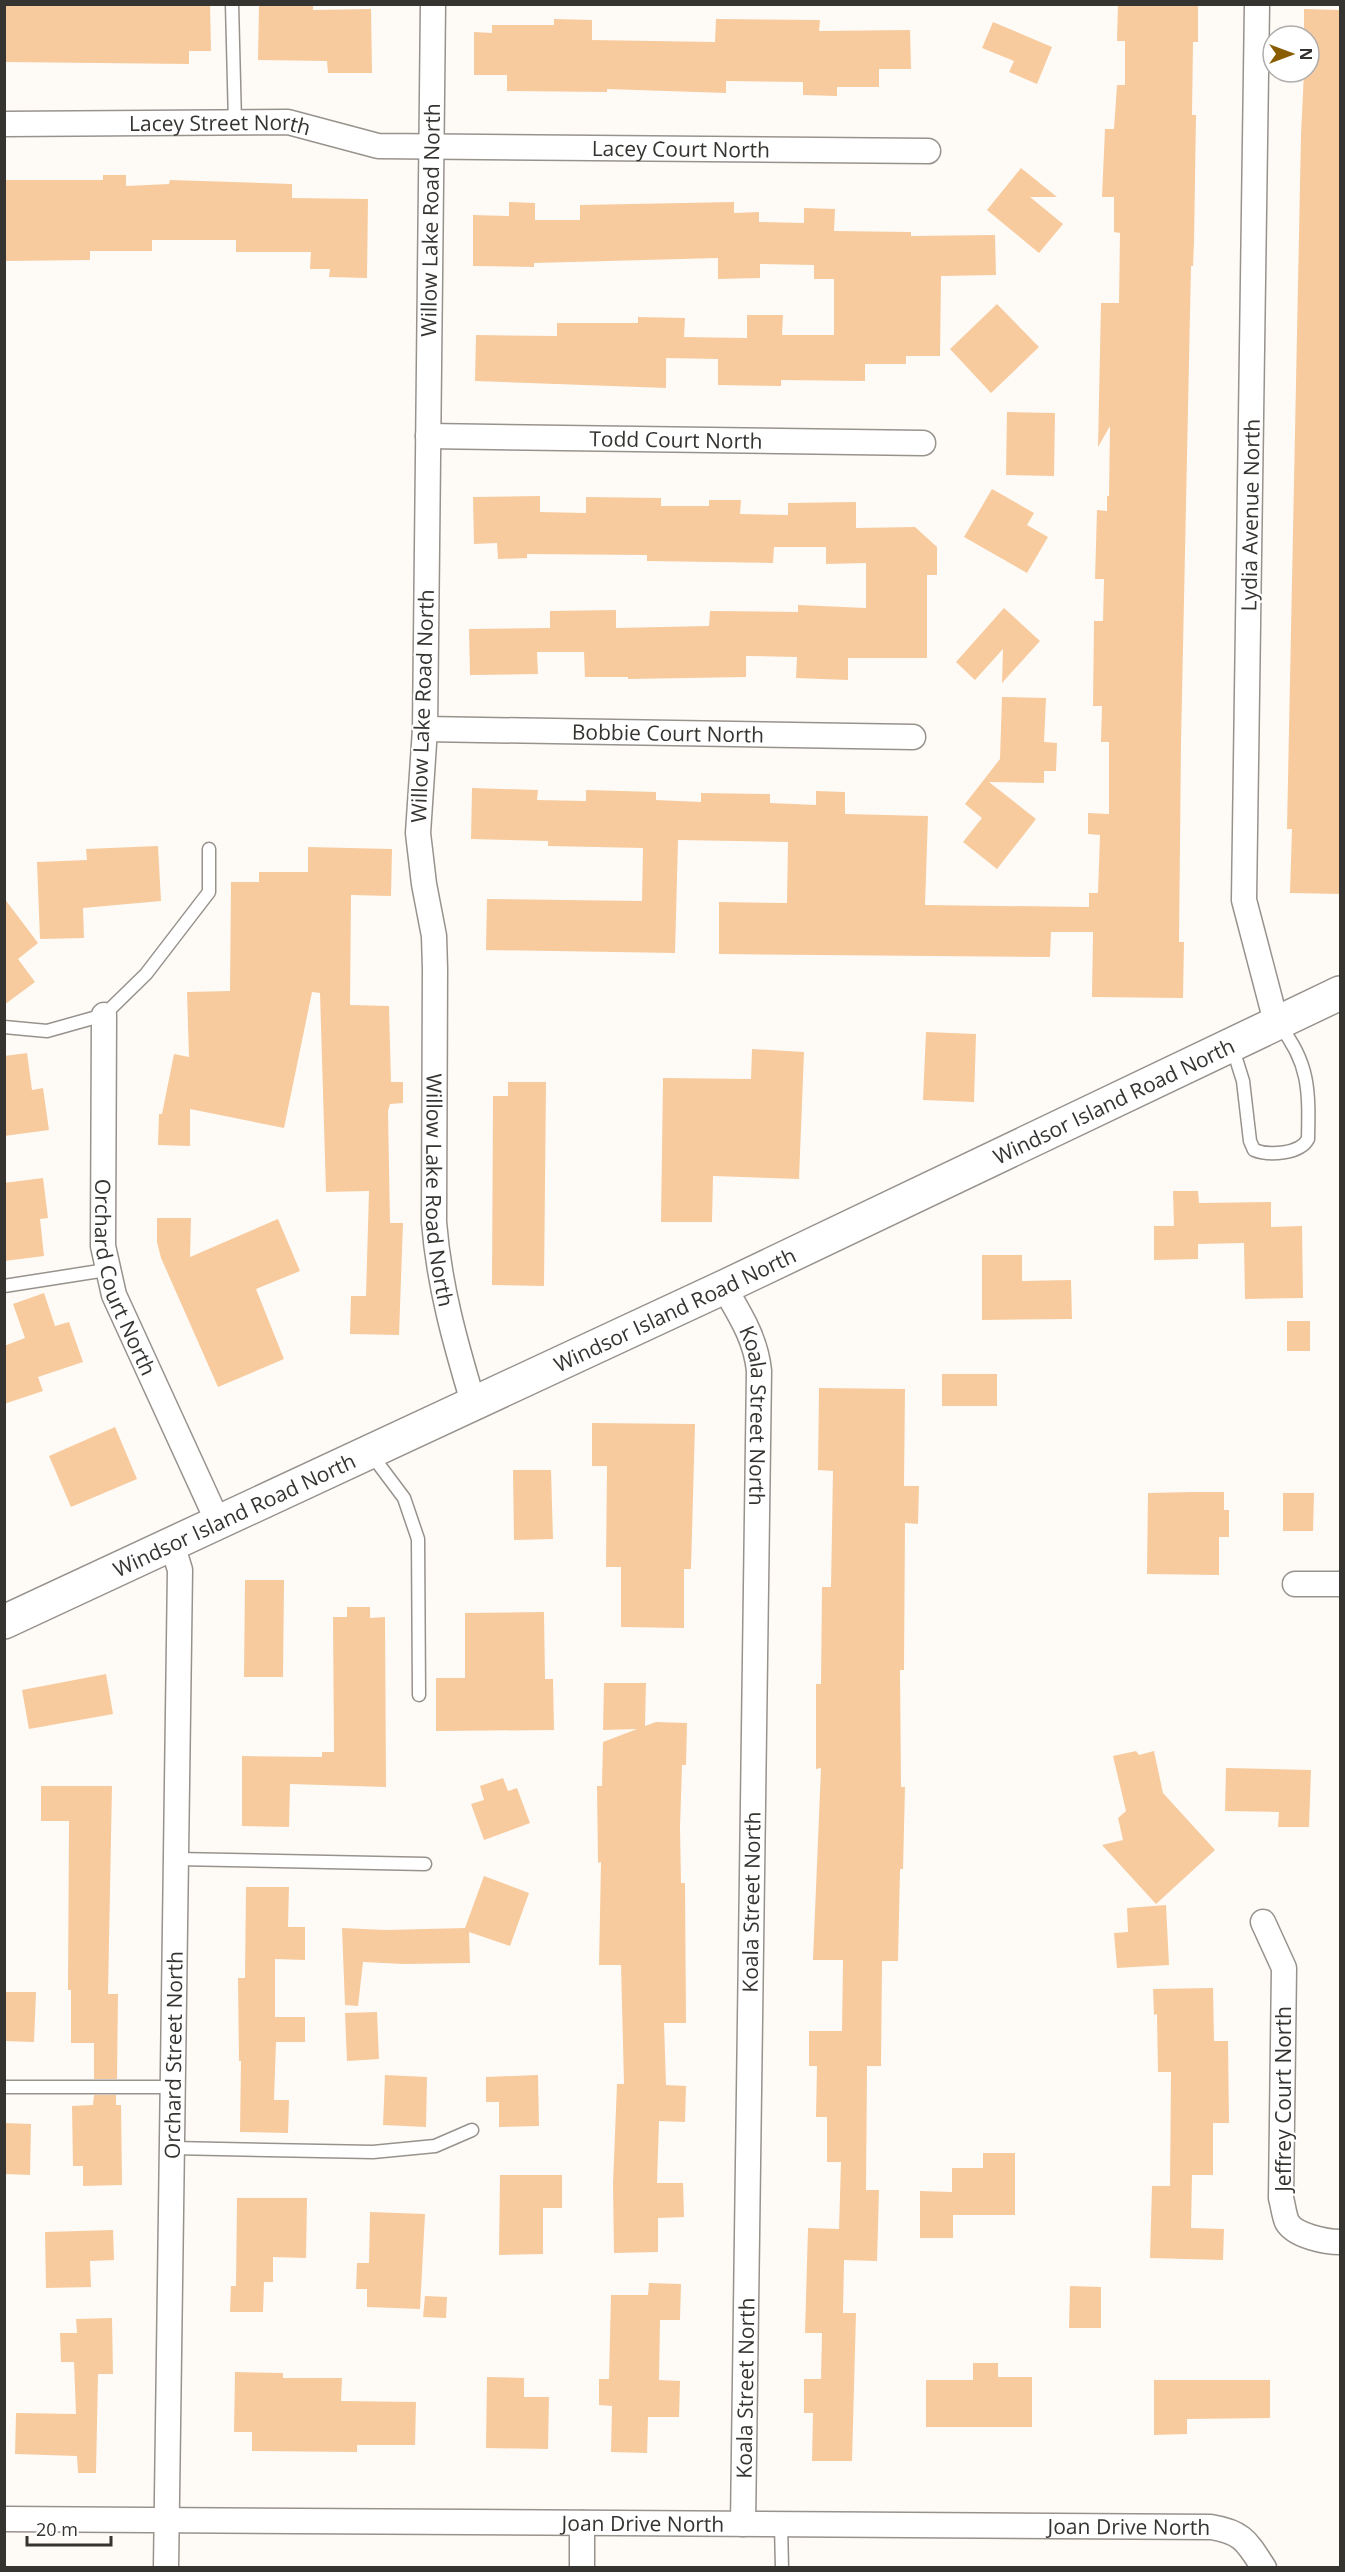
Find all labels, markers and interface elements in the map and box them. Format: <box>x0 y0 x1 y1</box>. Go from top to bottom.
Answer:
north arrow <box>1261 24 1321 84</box>
text: N <box>1295 47 1317 61</box>
street label: Willow Lake Road North <box>414 103 446 337</box>
street label: Lacey Street North <box>129 108 314 141</box>
street label: Lacey Court North <box>592 134 770 164</box>
street label: Lydia Avenue North <box>1234 418 1266 612</box>
street label: Todd Court North <box>589 424 763 455</box>
street label: Willow Lake Road North <box>404 589 440 823</box>
street label: Bobbie Court North <box>572 717 764 749</box>
street label: Windsor Island Road North <box>988 1031 1239 1171</box>
street label: Willow Lake Road North <box>420 1073 461 1309</box>
street label: Orchard Court North <box>89 1179 163 1380</box>
street label: Windsor Island Road North <box>549 1241 800 1378</box>
street label: Koala Street North <box>733 1321 773 1506</box>
street label: Windsor Island Road North <box>109 1446 360 1583</box>
street label: Koala Street North <box>735 1811 767 1993</box>
street label: Orchard Street North <box>158 1951 189 2159</box>
street label: Jeffrey Court North <box>1269 2006 1297 2194</box>
street label: Koala Street North <box>729 2297 761 2479</box>
scale bar <box>27 2509 111 2547</box>
street label: Joan Drive North <box>560 2509 724 2538</box>
street label: Joan Drive North <box>1046 2512 1210 2541</box>
text: 20 m <box>36 2517 78 2541</box>

